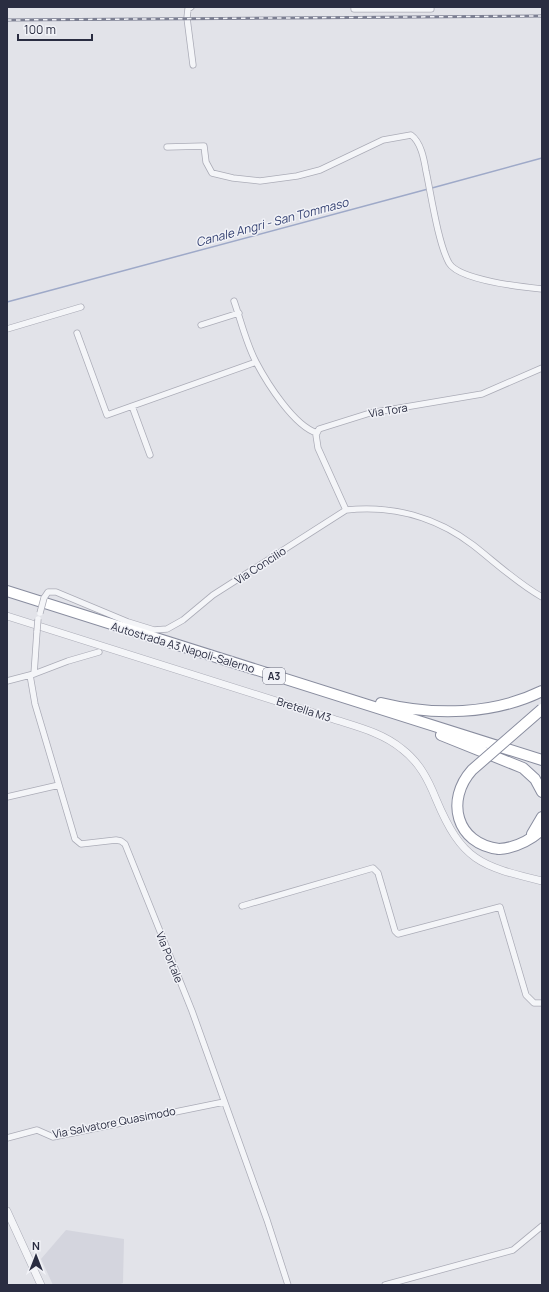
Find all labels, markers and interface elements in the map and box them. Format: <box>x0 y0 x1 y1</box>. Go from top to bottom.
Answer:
scale bar <box>18 16 92 42</box>
text: 100 m <box>24 21 56 38</box>
water label: Canale Angri - San Tommaso <box>194 193 351 251</box>
street label: Via Tora <box>367 400 409 420</box>
street label: Via Concilio <box>231 543 289 587</box>
street label: Autostrada A3 Napoli-Salerno <box>109 618 257 676</box>
road number: A3 <box>263 668 285 684</box>
street label: Bretella M3 <box>275 693 333 725</box>
street label: Via Portale <box>153 929 187 985</box>
street label: Via Salvatore Quasimodo <box>51 1103 177 1141</box>
north arrow <box>16 1236 56 1276</box>
text: N <box>32 1238 40 1253</box>

